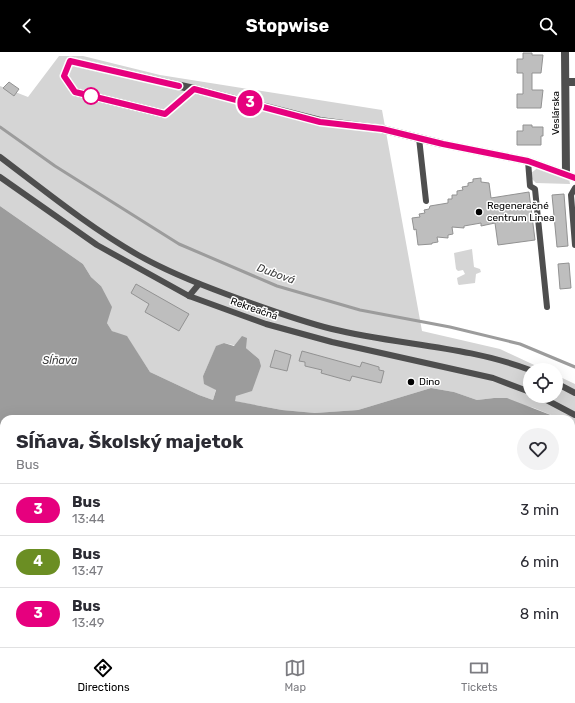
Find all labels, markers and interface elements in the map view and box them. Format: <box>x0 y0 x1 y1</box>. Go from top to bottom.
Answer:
icon: back <box>16 15 38 37</box>
text: Stopwise <box>246 15 329 37</box>
icon: search <box>537 15 559 37</box>
unlabelled marker <box>82 87 100 105</box>
line badge: 3 <box>237 90 263 116</box>
street label: Veslárska <box>550 91 562 135</box>
text: 3 <box>245 94 255 111</box>
place label: Regeneračné centrum Linea <box>487 200 554 224</box>
marker: Regeneračné centrum Linea <box>474 207 484 217</box>
water label: Dubová <box>255 261 297 287</box>
street label: Rekreačná <box>229 295 279 323</box>
water label: Sĺňava <box>42 354 78 367</box>
map controls <box>523 363 563 403</box>
button: locate <box>523 363 563 403</box>
place label: Dino <box>419 376 440 388</box>
marker: Dino <box>406 377 416 387</box>
button: heart <box>517 428 559 470</box>
text: Sĺňava, Školský majetok <box>16 430 243 453</box>
text: Bus <box>16 457 39 472</box>
text: Bus <box>72 493 100 511</box>
text: 3 <box>33 501 43 518</box>
text: 3 min <box>520 501 559 519</box>
text: 13:44 <box>72 511 105 526</box>
text: Bus <box>72 545 100 563</box>
text: 4 <box>33 553 43 570</box>
text: 6 min <box>520 553 559 571</box>
text: 13:47 <box>72 563 103 578</box>
text: Bus <box>72 597 100 615</box>
text: 3 <box>33 605 43 622</box>
text: 8 min <box>520 605 559 623</box>
text: 13:49 <box>72 615 104 630</box>
tab: Directions <box>77 657 130 694</box>
tab: Map <box>284 657 306 694</box>
tab: Tickets <box>461 657 498 694</box>

